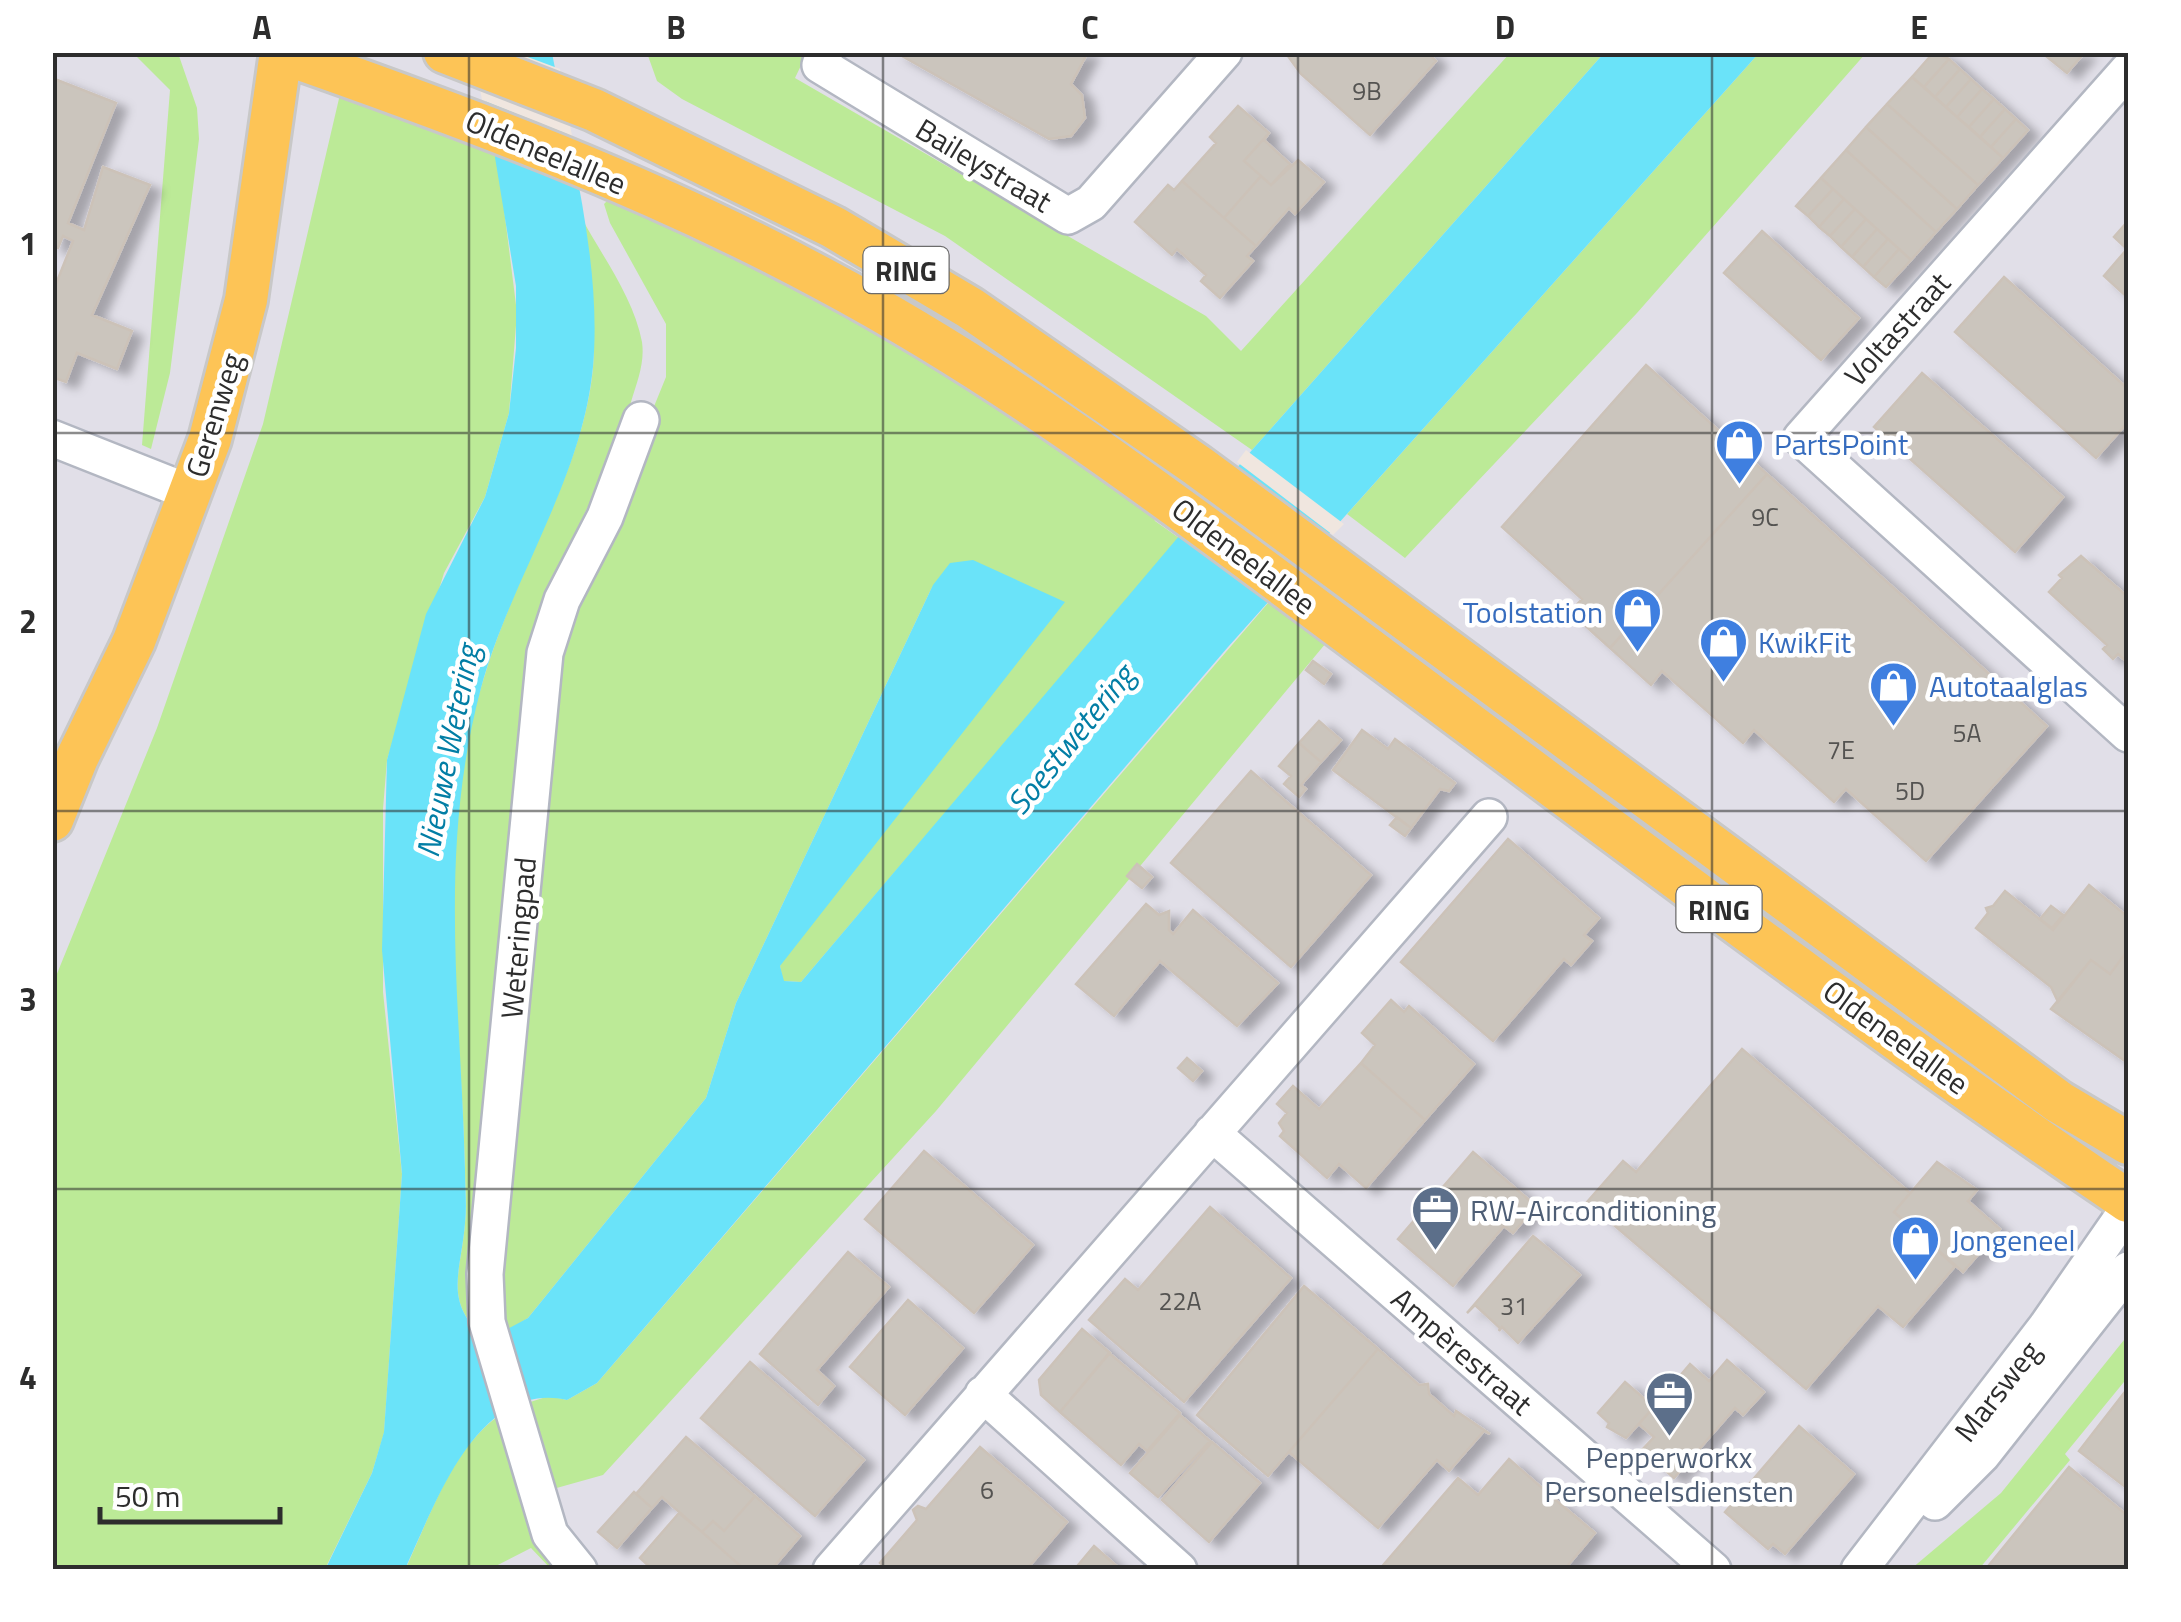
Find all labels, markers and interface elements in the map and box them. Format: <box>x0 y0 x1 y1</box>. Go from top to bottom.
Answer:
text: A <box>252 3 272 51</box>
text: B <box>666 3 686 51</box>
text: C <box>1081 3 1099 51</box>
text: D <box>1495 3 1515 51</box>
text: E <box>1910 3 1928 51</box>
house number: 9B <box>1352 72 1382 110</box>
street label: Oldeneelallee <box>459 98 633 206</box>
street label: Baileystraat <box>907 106 1061 224</box>
text: 1 <box>19 219 37 267</box>
road number: RING <box>864 247 948 293</box>
street label: Voltastraat <box>1833 261 1961 397</box>
street label: Gerenweg <box>173 347 255 483</box>
shop icon: PartsPoint <box>1713 418 1765 486</box>
place label: PartsPoint <box>1774 421 1909 467</box>
street label: Oldeneelallee <box>1162 486 1326 626</box>
house number: 9C <box>1751 498 1779 536</box>
shop icon: Toolstation <box>1612 586 1664 654</box>
place label: Toolstation <box>1463 589 1603 635</box>
text: 2 <box>19 597 37 645</box>
shop icon: KwikFit <box>1697 616 1749 684</box>
place label: KwikFit <box>1758 619 1851 665</box>
water label: Nieuwe Wetering <box>403 637 492 861</box>
water label: Soestwetering <box>994 650 1148 824</box>
shop icon: Autotaalglas <box>1868 660 1920 728</box>
place label: Autotaalglas <box>1929 663 2088 709</box>
house number: 5A <box>1953 714 1982 752</box>
house number: 7E <box>1827 731 1855 769</box>
house number: 5D <box>1895 772 1925 810</box>
street label: Weteringpad <box>488 855 548 1021</box>
road number: RING <box>1676 886 1762 932</box>
street label: Oldeneelallee <box>1814 968 1978 1106</box>
text: 3 <box>19 975 37 1023</box>
office icon: RW-Airconditioning <box>1409 1184 1461 1252</box>
place label: RW-Airconditioning <box>1470 1187 1716 1233</box>
shop icon: Jongeneel <box>1890 1214 1942 1282</box>
place label: Jongeneel <box>1951 1217 2075 1263</box>
street label: Ampèrestraat <box>1381 1276 1543 1426</box>
house number: 22A <box>1159 1282 1202 1320</box>
house number: 31 <box>1500 1287 1528 1325</box>
street label: Marsweg <box>1943 1330 2051 1452</box>
text: 4 <box>19 1353 37 1401</box>
office icon: Pepperworkx Personeelsdiensten <box>1643 1370 1695 1438</box>
place label: Pepperworkx Personeelsdiensten <box>1544 1434 1794 1514</box>
scale bar <box>100 1462 280 1524</box>
house number: 6 <box>980 1471 994 1509</box>
text: 50 m <box>115 1473 180 1519</box>

